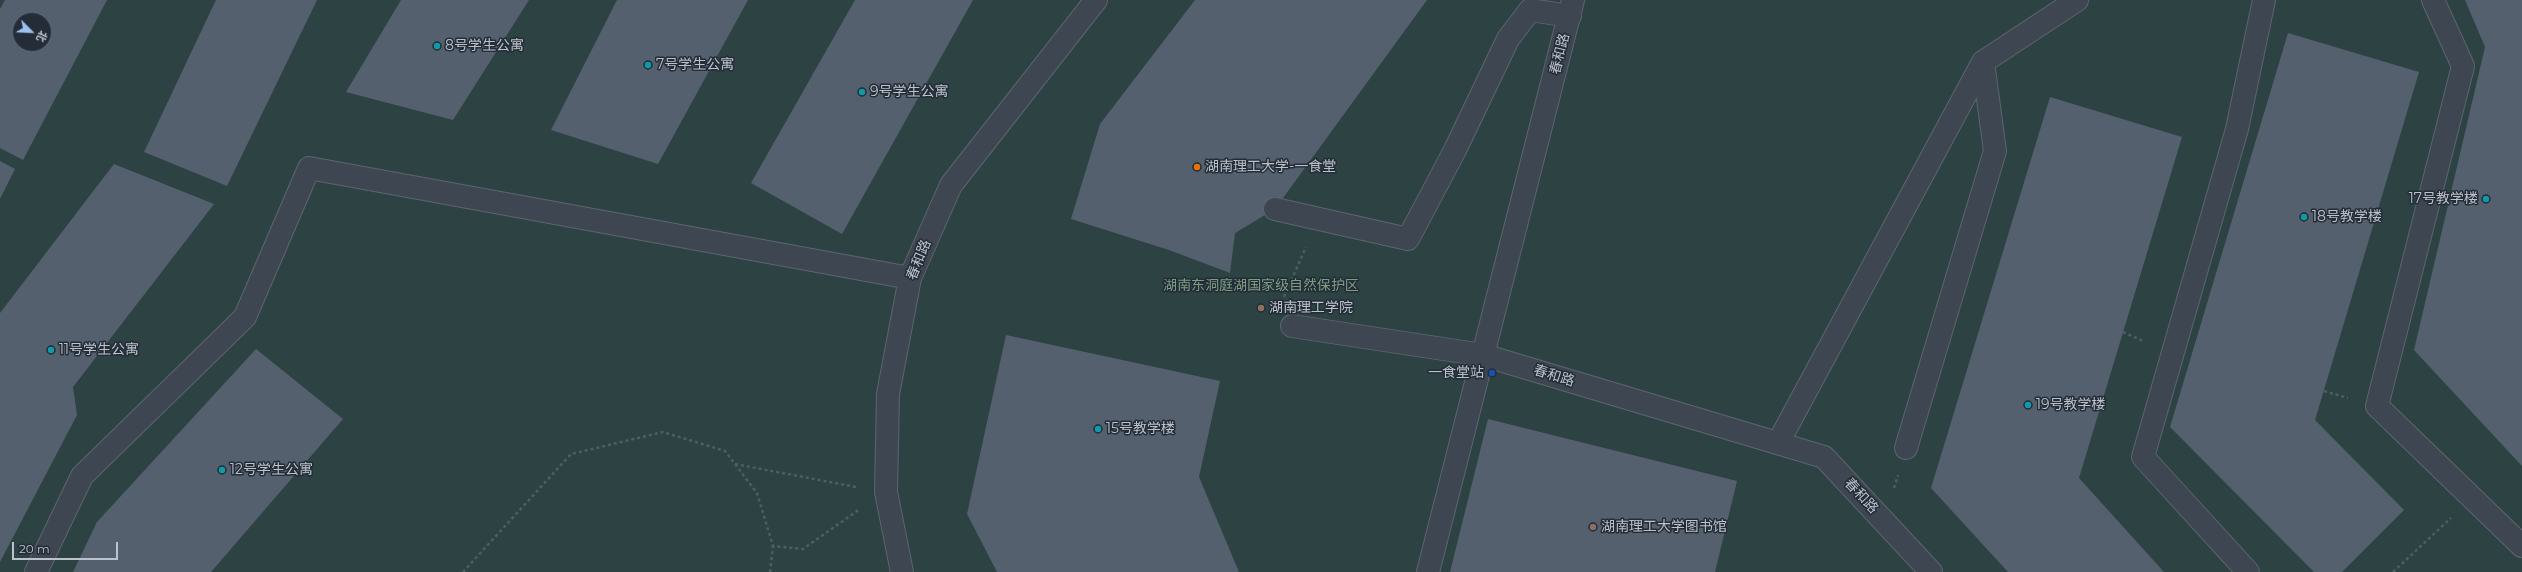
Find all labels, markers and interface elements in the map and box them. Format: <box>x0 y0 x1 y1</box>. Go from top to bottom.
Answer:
north arrow <box>12 12 52 52</box>
text: 北 <box>33 29 51 44</box>
street label: 春和路 <box>1547 32 1573 76</box>
place label: 8号学生公寓 <box>445 38 524 54</box>
marker: 8号学生公寓 <box>432 41 442 51</box>
place label: 7号学生公寓 <box>656 57 734 73</box>
marker: 7号学生公寓 <box>643 60 653 70</box>
place label: 9号学生公寓 <box>870 84 949 100</box>
marker: 9号学生公寓 <box>857 87 867 97</box>
place label: 湖南理工大学-一食堂 <box>1205 159 1336 175</box>
marker: 湖南理工大学-一食堂 <box>1192 162 1202 172</box>
place label: 17号教学楼 <box>2409 191 2478 207</box>
marker: 17号教学楼 <box>2481 194 2491 204</box>
place label: 18号教学楼 <box>2312 209 2382 225</box>
marker: 18号教学楼 <box>2299 212 2309 222</box>
street label: 春和路 <box>903 237 935 283</box>
park label: 湖南东洞庭湖国家级自然保护区 <box>1163 278 1359 294</box>
place label: 湖南理工学院 <box>1269 300 1353 316</box>
marker: 湖南理工学院 <box>1256 303 1266 313</box>
place label: 11号学生公寓 <box>59 342 139 358</box>
marker: 11号学生公寓 <box>46 345 56 355</box>
street label: 春和路 <box>1531 362 1577 390</box>
place label: 一食堂站 <box>1428 365 1484 381</box>
marker: 一食堂站 <box>1487 368 1497 378</box>
place label: 19号教学楼 <box>2036 397 2106 413</box>
marker: 19号教学楼 <box>2023 400 2033 410</box>
place label: 15号教学楼 <box>1106 421 1175 437</box>
marker: 15号教学楼 <box>1093 424 1103 434</box>
place label: 12号学生公寓 <box>230 462 313 478</box>
marker: 12号学生公寓 <box>217 465 227 475</box>
street label: 春和路 <box>1841 475 1881 517</box>
place label: 湖南理工大学图书馆 <box>1601 519 1727 535</box>
marker: 湖南理工大学图书馆 <box>1588 522 1598 532</box>
scale bar <box>14 534 120 560</box>
text: 20 m <box>19 541 50 556</box>

